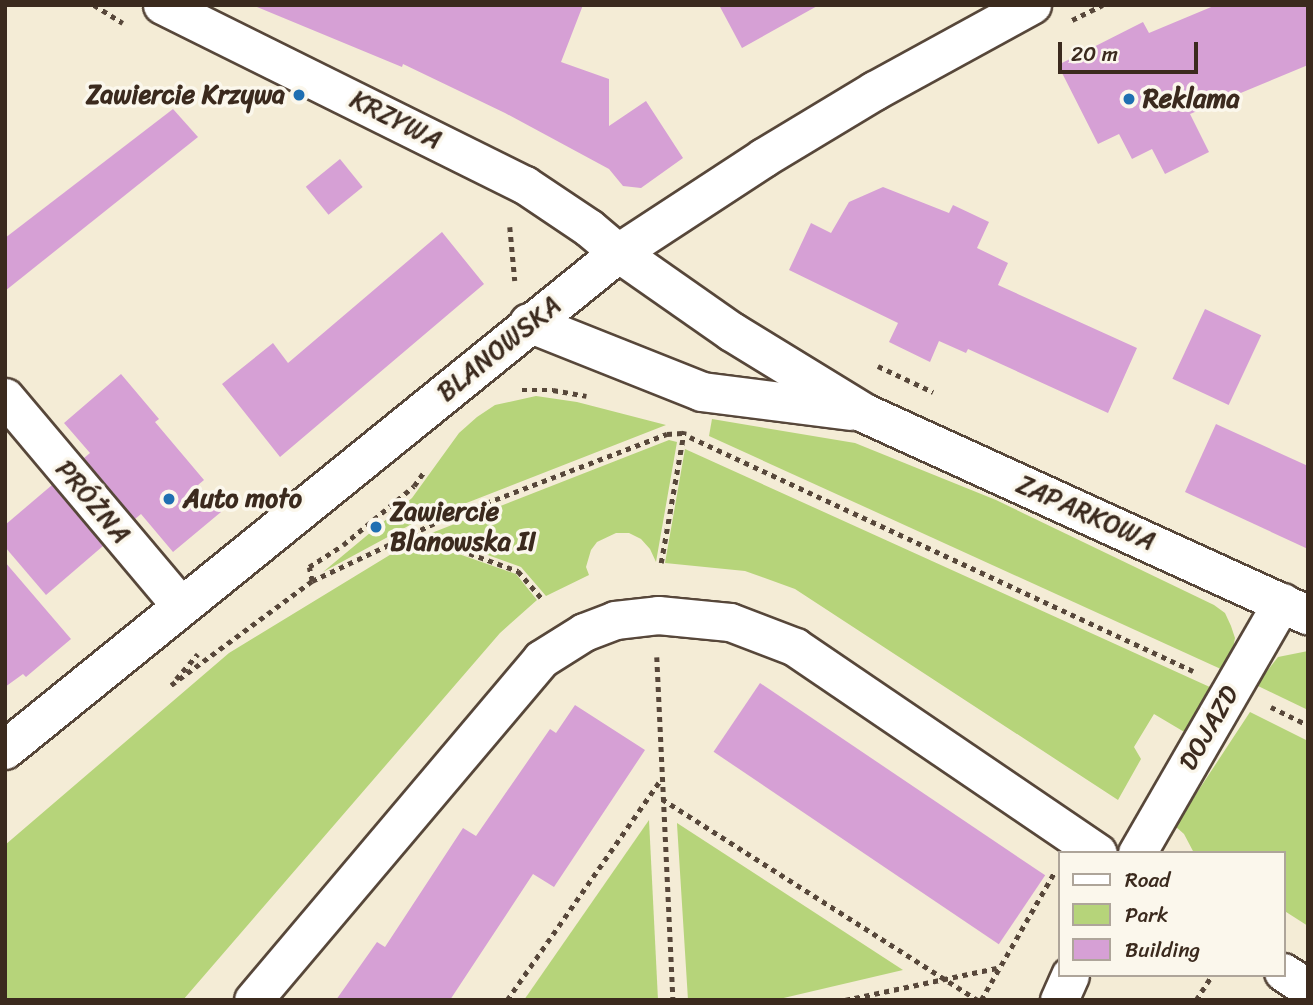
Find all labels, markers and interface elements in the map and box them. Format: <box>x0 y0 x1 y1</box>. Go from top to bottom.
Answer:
scale bar <box>1061 28 1201 72</box>
text: 20 m <box>1071 35 1118 73</box>
place label: Zawiercie Krzywa <box>86 79 285 111</box>
place label: Reklama <box>1143 83 1239 115</box>
street label: KRZYWA <box>345 84 447 156</box>
marker: Zawiercie Krzywa <box>291 87 307 103</box>
marker: Reklama <box>1121 91 1137 107</box>
street label: BLANOWSKA <box>431 290 567 408</box>
street label: PRÓŻNA <box>49 454 137 550</box>
street label: ZAPARKOWA <box>1012 469 1160 557</box>
place label: Auto moto <box>183 483 303 515</box>
marker: Auto moto <box>161 491 177 507</box>
place label: Zawiercie Blanowska II <box>390 496 536 558</box>
marker: Zawiercie Blanowska II <box>368 519 384 535</box>
street label: DOJAZD <box>1172 680 1246 776</box>
legend <box>1058 851 1285 977</box>
text: Road <box>1125 861 1170 899</box>
text: Park <box>1125 896 1168 934</box>
text: Building <box>1125 931 1200 969</box>

